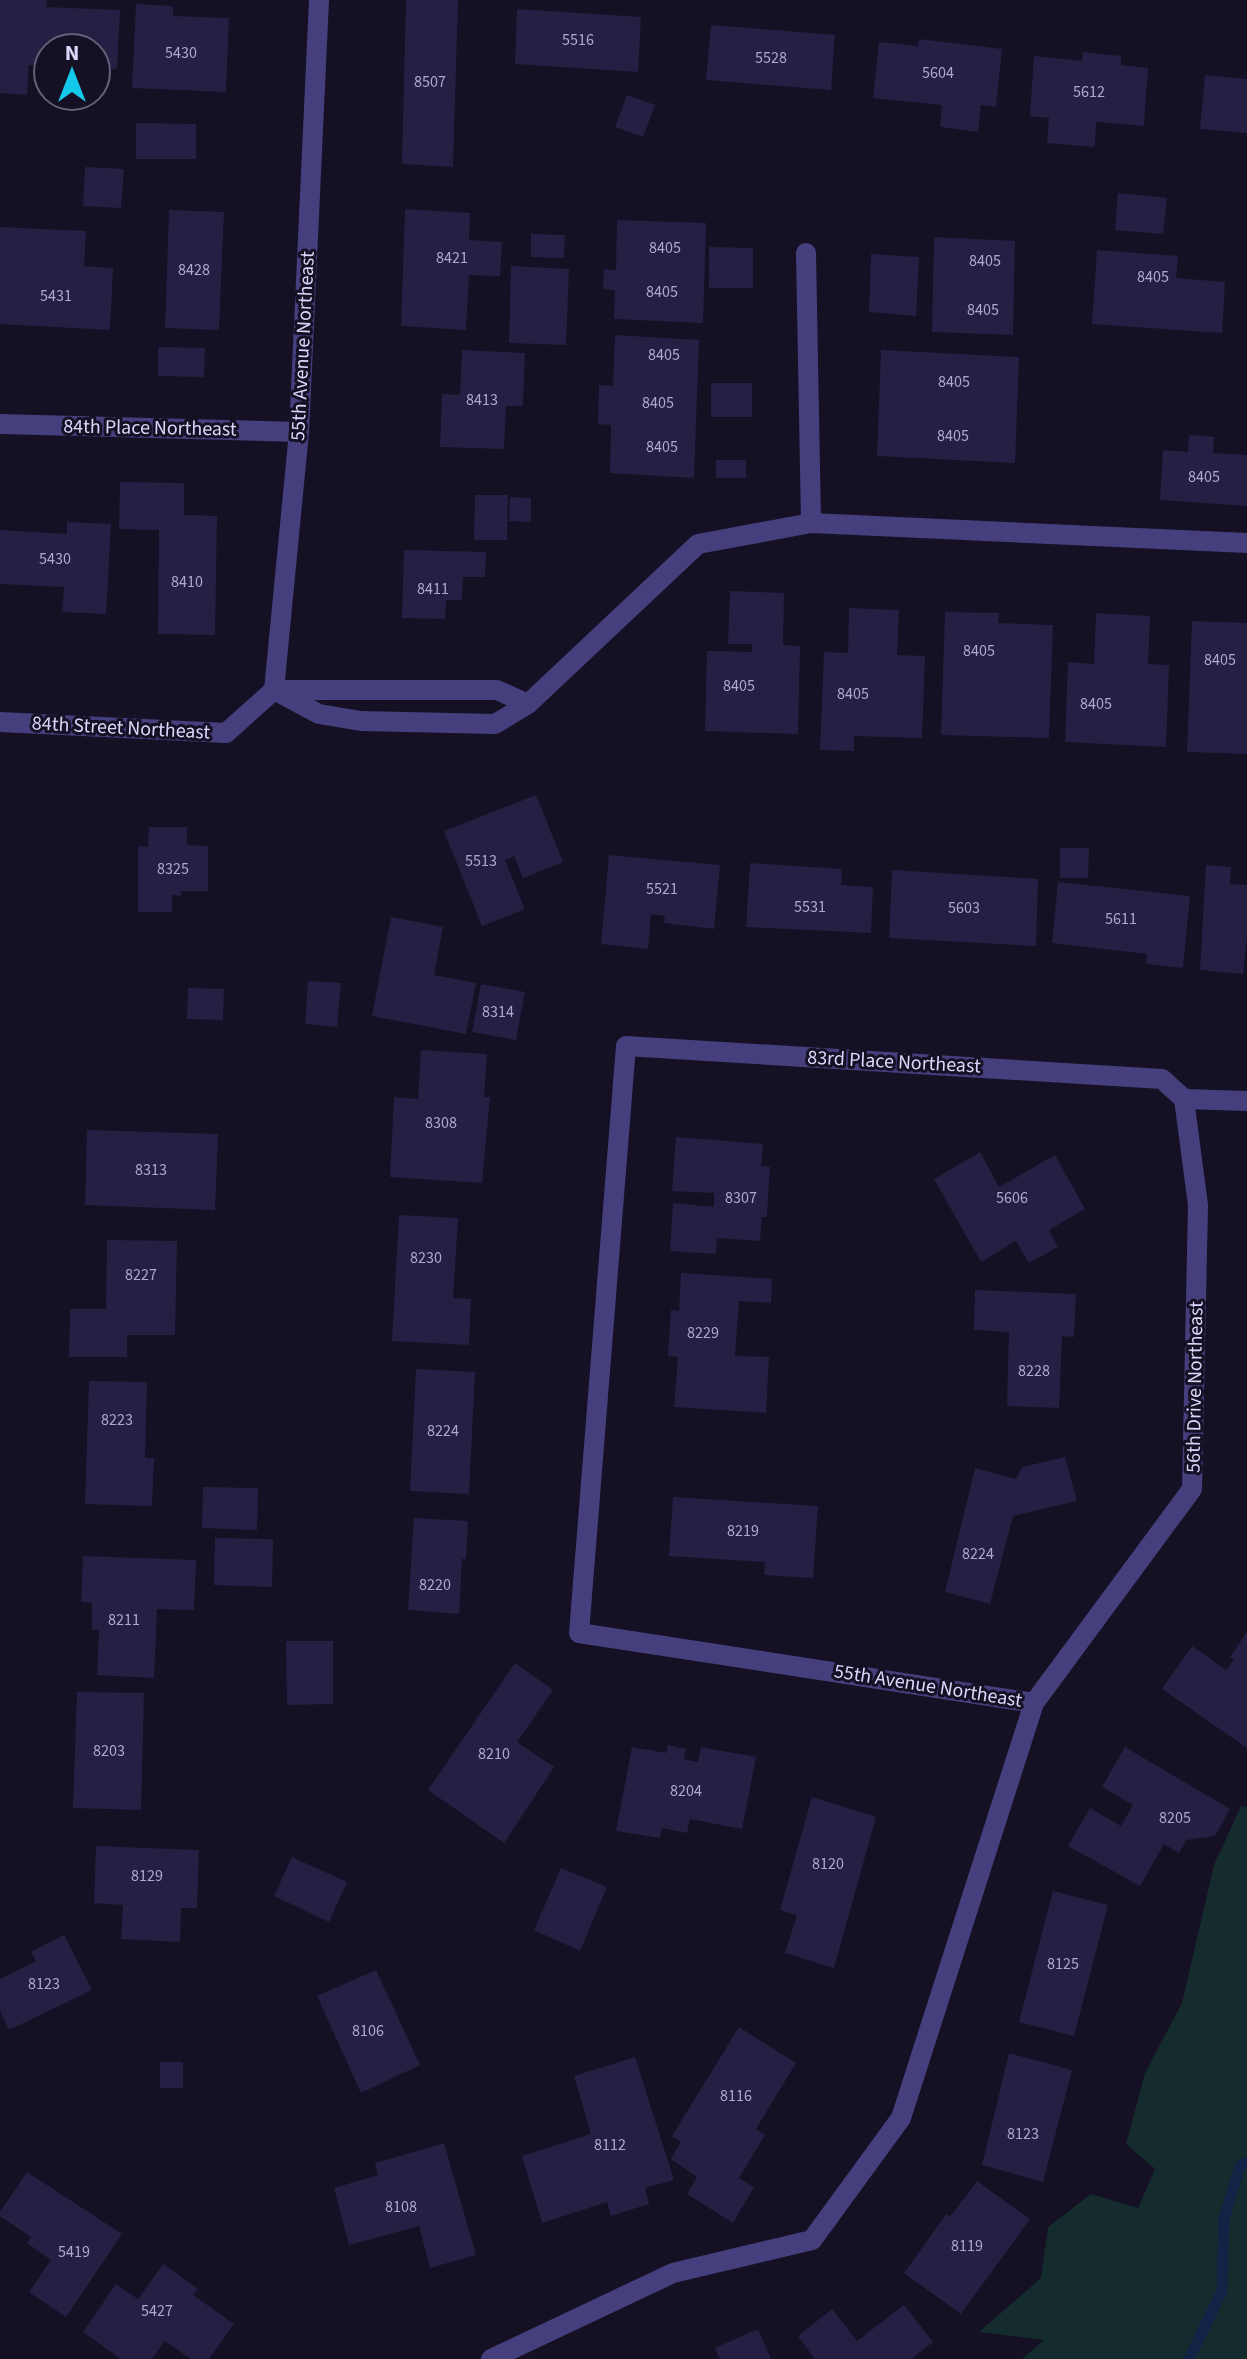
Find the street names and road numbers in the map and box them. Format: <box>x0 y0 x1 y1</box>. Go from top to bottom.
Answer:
street label: 55th Avenue Northeast <box>284 250 322 442</box>
street label: 84th Place Northeast <box>63 412 237 444</box>
street label: 84th Street Northeast <box>31 709 211 747</box>
street label: 83rd Place Northeast <box>807 1043 982 1081</box>
street label: 56th Drive Northeast <box>1180 1301 1211 1473</box>
street label: 55th Avenue Northeast <box>832 1657 1024 1715</box>

